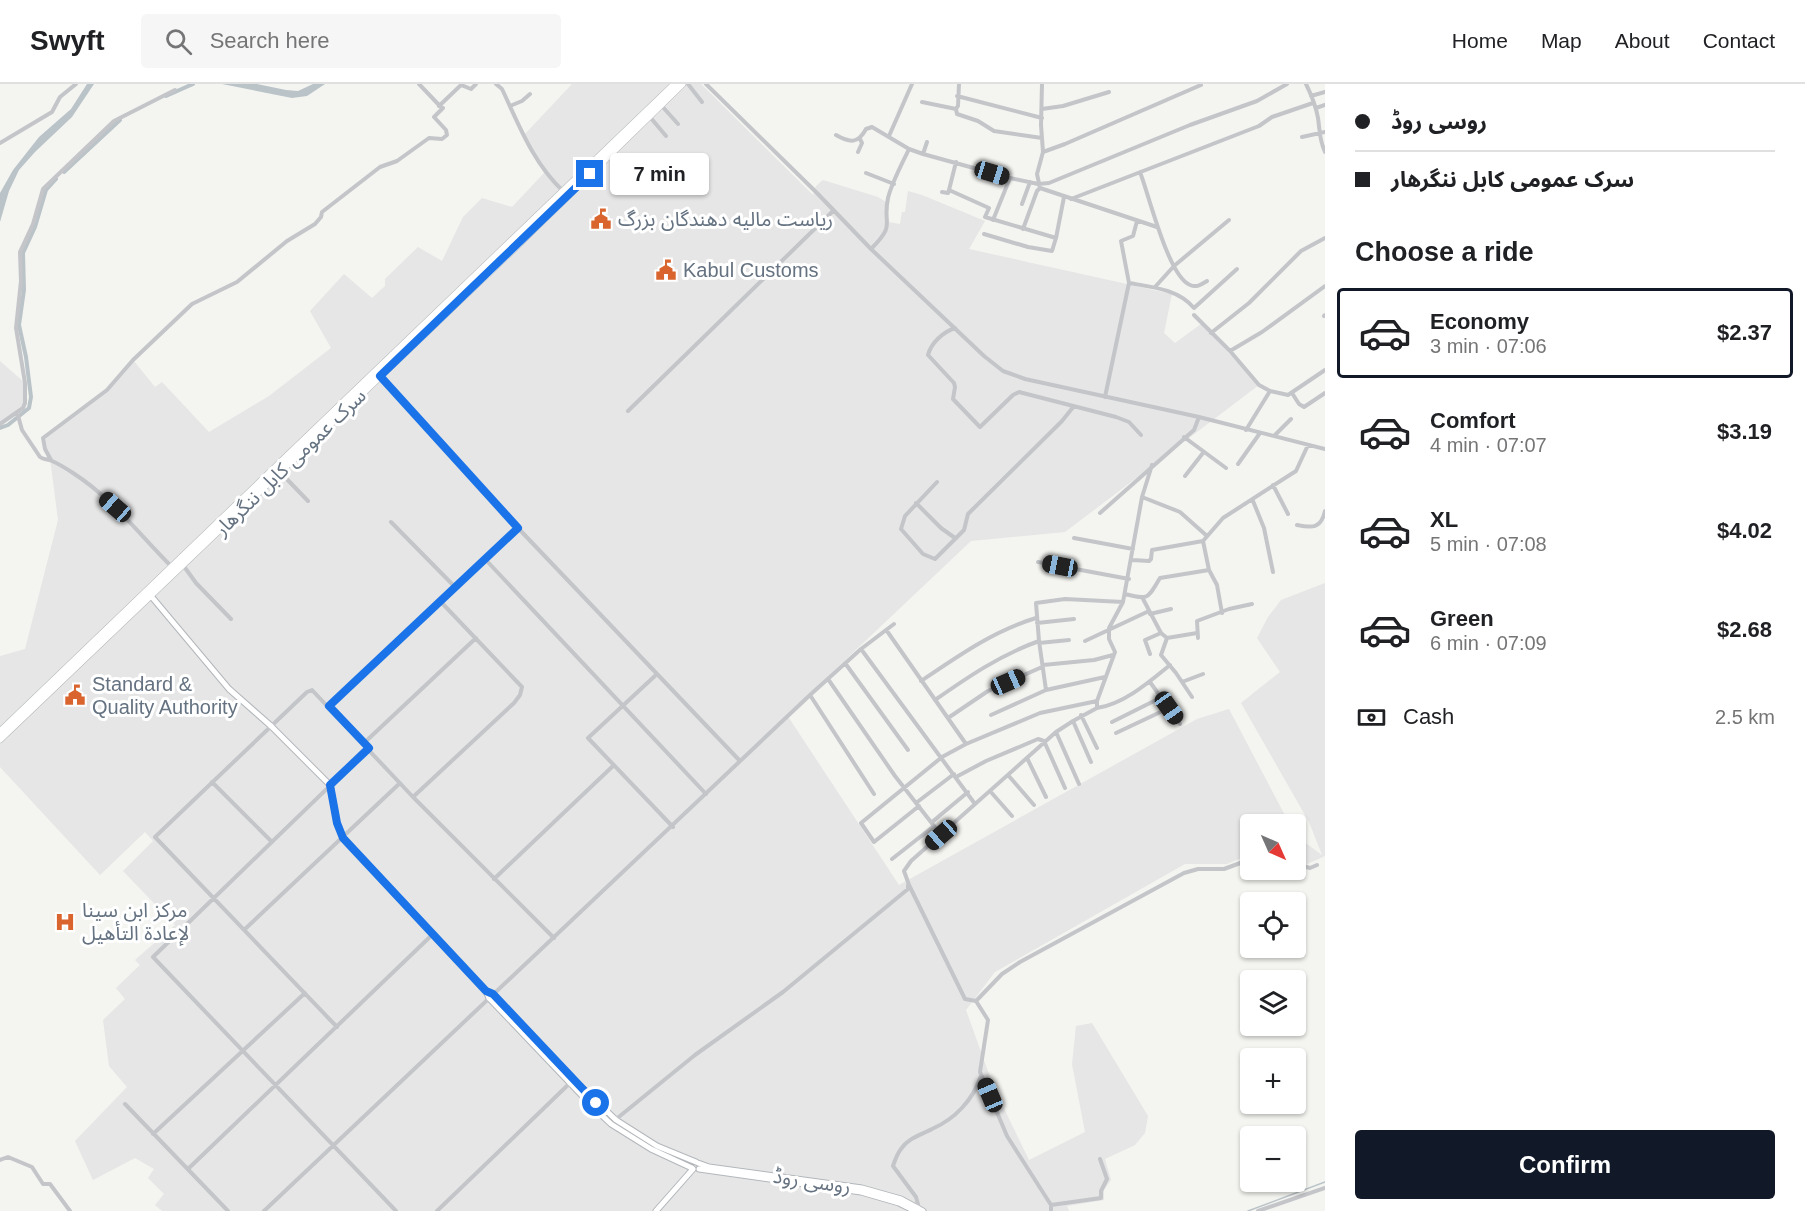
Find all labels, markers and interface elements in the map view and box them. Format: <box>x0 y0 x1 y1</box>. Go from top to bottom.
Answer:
search box <box>141 14 561 68</box>
text: Swyft <box>30 25 105 56</box>
icon: search <box>162 25 195 58</box>
text: Search here <box>210 28 330 53</box>
text: Home <box>1452 29 1508 52</box>
text: Map <box>1541 29 1582 52</box>
text: About <box>1615 29 1670 52</box>
text: Contact <box>1703 29 1775 52</box>
text: روسی روڈ <box>1391 109 1487 134</box>
callout: 7 min <box>611 153 710 195</box>
car <box>972 159 1012 187</box>
route end <box>576 160 603 187</box>
text: 7 min <box>633 163 686 185</box>
text: سرک عمومی کابل ننگرهار <box>1391 167 1634 192</box>
public building icon: ریاست مالیه دهندگان بزرگ <box>589 207 613 231</box>
place label: ریاست مالیه دهندگان بزرگ <box>618 208 833 231</box>
text: Choose a ride <box>1355 237 1534 267</box>
public building icon: Kabul Customs <box>654 258 678 282</box>
place label: Kabul Customs <box>683 259 819 281</box>
icon: car <box>1358 306 1412 360</box>
text: Economy <box>1430 309 1529 334</box>
text: $2.37 <box>1717 320 1772 345</box>
text: 3 min · 07:06 <box>1430 335 1547 357</box>
street label: سرک عمومی کابل ننگرهار <box>209 384 371 541</box>
icon: car <box>1358 405 1412 459</box>
text: Comfort <box>1430 408 1516 433</box>
text: $3.19 <box>1717 419 1772 444</box>
text: 4 min · 07:07 <box>1430 434 1547 456</box>
car <box>96 488 134 526</box>
icon: car <box>1358 504 1412 558</box>
text: XL <box>1430 507 1458 532</box>
text: $4.02 <box>1717 518 1772 543</box>
text: 5 min · 07:08 <box>1430 533 1547 555</box>
car <box>1041 554 1079 578</box>
icon: car <box>1358 603 1412 657</box>
text: Green <box>1430 606 1494 631</box>
text: $2.68 <box>1717 617 1772 642</box>
text: 6 min · 07:09 <box>1430 632 1547 654</box>
car <box>988 666 1028 698</box>
place label: Standard & Quality Authority <box>92 673 238 718</box>
public building icon: Standard & Quality Authority <box>63 683 87 707</box>
car <box>1151 688 1187 728</box>
icon: cash <box>1355 701 1388 734</box>
text: Cash <box>1403 704 1454 729</box>
text: 2.5 km <box>1715 706 1775 728</box>
north arrow <box>1240 814 1306 880</box>
map controls <box>1240 814 1306 1192</box>
car <box>922 816 960 854</box>
button: locate <box>1240 892 1306 958</box>
place label: مركز ابن سينا لإعادة التأهيل <box>82 899 189 946</box>
hospital icon: مركز ابن سينا لإعادة التأهيل <box>53 910 77 934</box>
button: layers <box>1240 970 1306 1036</box>
button: + <box>1240 1048 1306 1114</box>
car <box>975 1075 1005 1115</box>
route start <box>582 1089 609 1116</box>
button: − <box>1240 1126 1306 1192</box>
button: Confirm <box>1355 1130 1775 1199</box>
street label: روسی روڈ <box>772 1165 852 1198</box>

